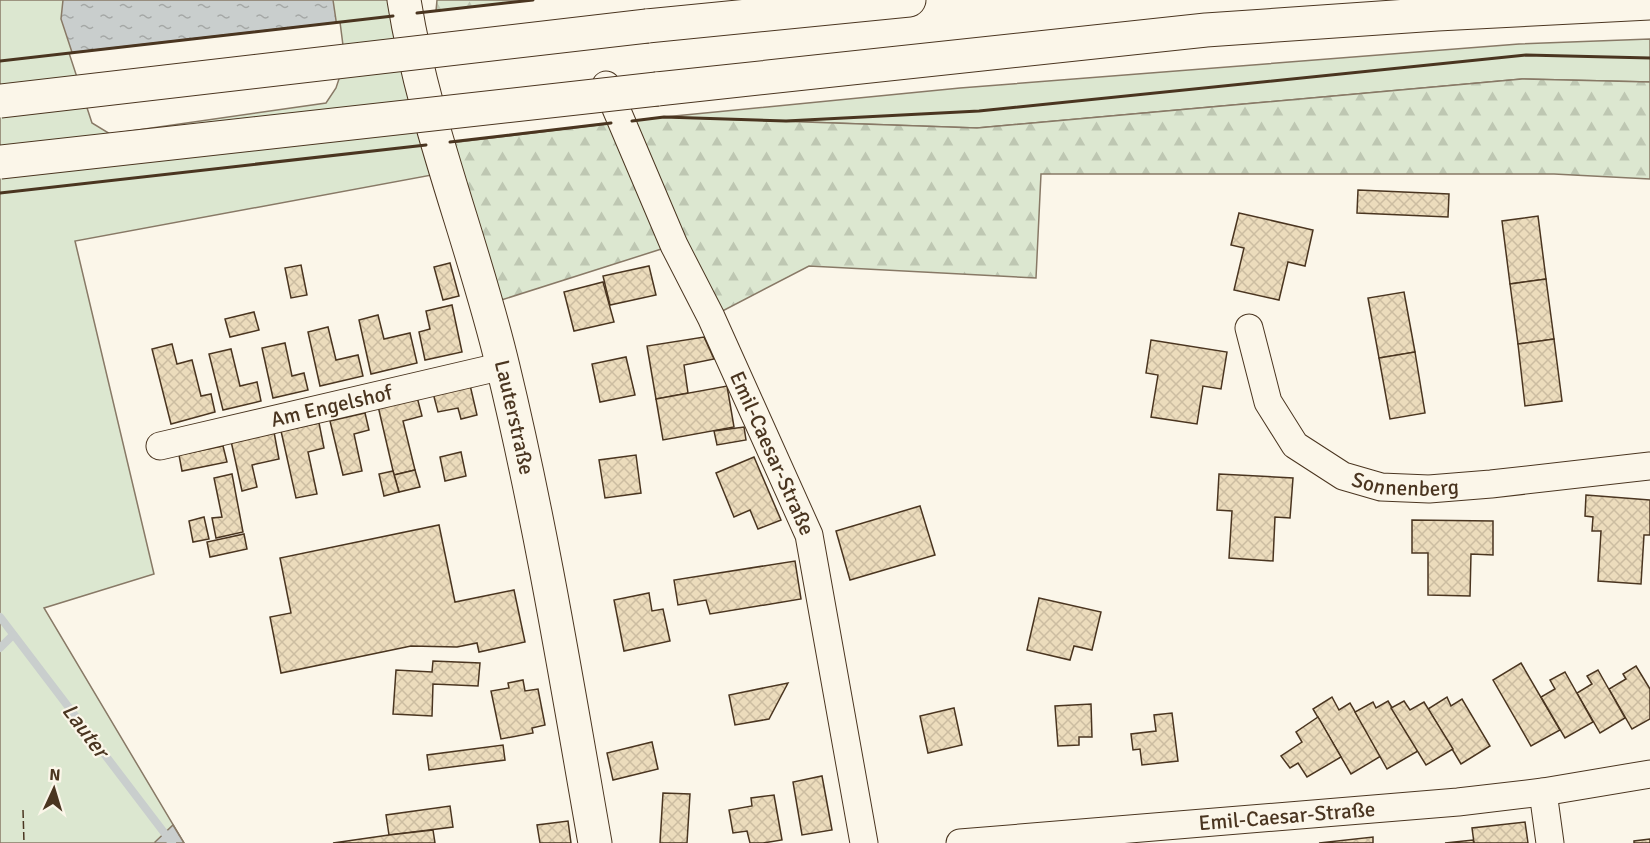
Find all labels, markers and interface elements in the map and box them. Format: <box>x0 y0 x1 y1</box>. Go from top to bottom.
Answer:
street label: Lauterstraße <box>489 357 540 477</box>
street label: Emil-Caesar-Straße <box>724 367 820 539</box>
street label: Am Engelshof <box>268 379 396 433</box>
street label: Sonnenberg <box>1349 466 1460 502</box>
water label: Lauter <box>56 698 117 765</box>
north arrow <box>24 759 84 819</box>
text: N <box>49 765 61 785</box>
street label: Emil-Caesar-Straße <box>1198 796 1376 836</box>

